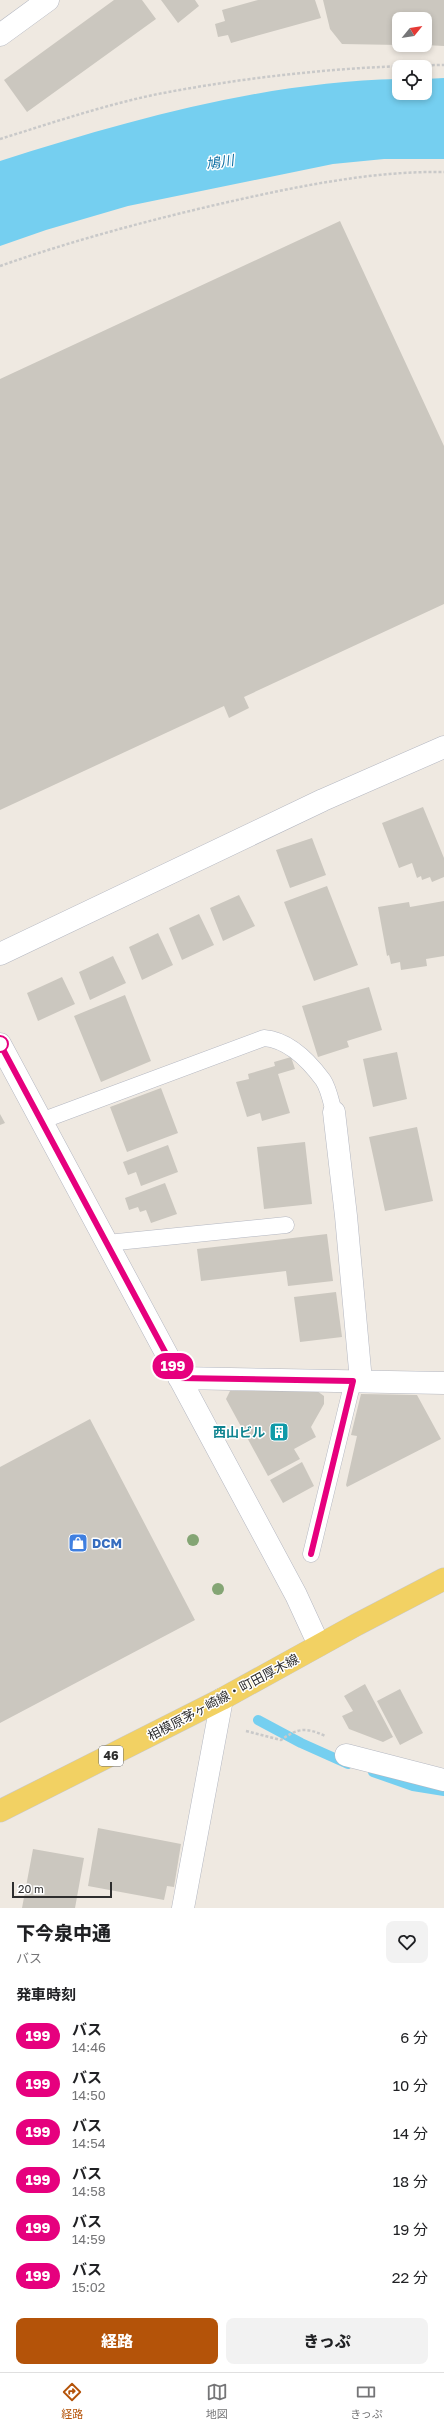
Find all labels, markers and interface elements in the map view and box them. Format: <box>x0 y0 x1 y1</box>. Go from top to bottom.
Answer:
north arrow <box>392 12 432 52</box>
map controls <box>392 12 432 100</box>
button: locate <box>392 60 432 100</box>
water label: 鳩川 <box>205 151 237 172</box>
unlabelled marker <box>0 1035 9 1053</box>
line badge: 199 <box>150 1353 196 1379</box>
text: 199 <box>161 1357 186 1374</box>
building icon: 西山ビル <box>268 1421 290 1443</box>
place label: 西山ビル <box>213 1424 265 1440</box>
shop icon: DCM <box>67 1532 89 1554</box>
place label: DCM <box>92 1535 122 1551</box>
street label: 相模原茅ヶ崎線・町田厚木線 <box>145 1650 301 1744</box>
road number: 46 <box>99 1746 123 1766</box>
scale bar <box>12 1880 112 1899</box>
text: 20 m <box>18 1882 44 1895</box>
text: 下今泉中通 <box>16 1921 111 1944</box>
button: heart <box>386 1921 428 1963</box>
text: バス <box>16 1950 42 1966</box>
text: 発車時刻 <box>16 1985 76 2003</box>
text: バス <box>72 2020 102 2038</box>
text: 199 <box>26 2027 51 2044</box>
text: 6 分 <box>400 2028 428 2046</box>
text: 14:46 <box>72 2039 106 2055</box>
text: バス <box>72 2068 102 2086</box>
text: 199 <box>26 2075 51 2092</box>
text: 10 分 <box>393 2076 428 2094</box>
text: 14:50 <box>72 2087 106 2103</box>
text: バス <box>72 2116 102 2134</box>
text: 199 <box>26 2123 51 2140</box>
text: 14 分 <box>393 2124 428 2142</box>
text: 14:54 <box>72 2135 106 2151</box>
text: バス <box>72 2164 102 2182</box>
text: 199 <box>26 2171 51 2188</box>
text: 18 分 <box>393 2172 428 2190</box>
text: 14:58 <box>72 2183 106 2199</box>
text: バス <box>72 2212 102 2230</box>
text: 199 <box>26 2219 51 2236</box>
text: 19 分 <box>393 2220 428 2238</box>
text: 14:59 <box>72 2231 106 2247</box>
text: バス <box>72 2260 102 2278</box>
text: 199 <box>26 2267 51 2284</box>
text: 22 分 <box>392 2268 428 2286</box>
text: 15:02 <box>72 2279 105 2295</box>
button: 経路 <box>16 2318 218 2364</box>
button: きっぷ <box>226 2318 428 2364</box>
tab: 経路 <box>61 2381 83 2421</box>
tab: 地図 <box>206 2381 228 2421</box>
tab: きっぷ <box>350 2381 383 2421</box>

